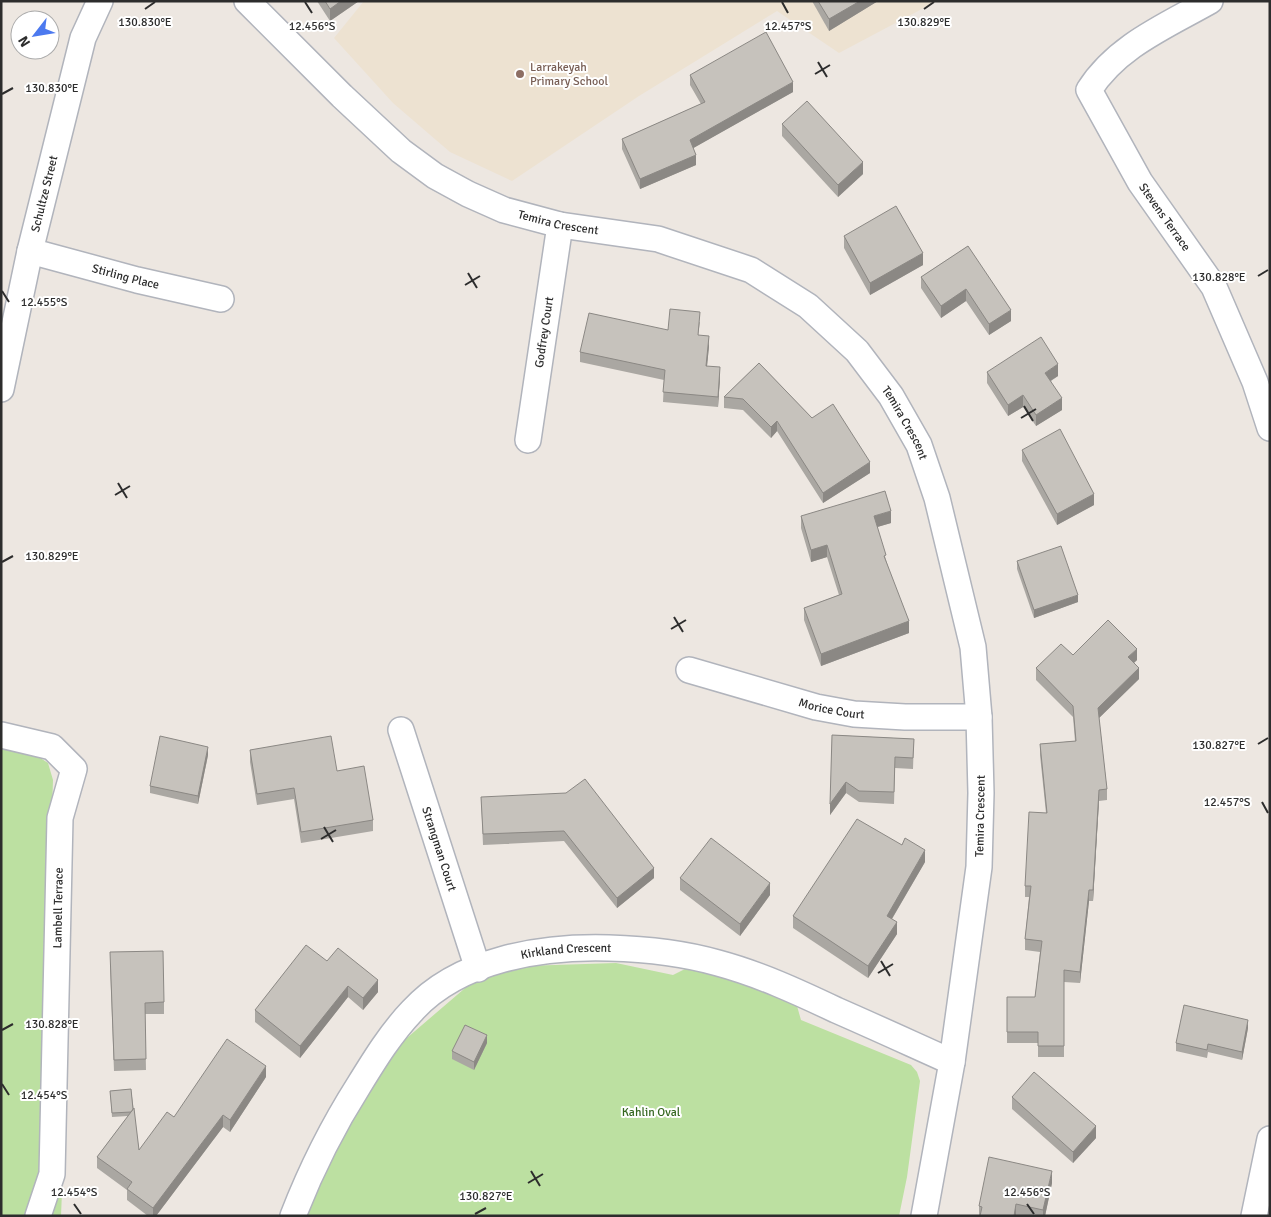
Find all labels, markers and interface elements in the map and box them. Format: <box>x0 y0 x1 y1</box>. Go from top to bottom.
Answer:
north arrow <box>10 10 60 60</box>
text: 130.830°E <box>118 15 172 30</box>
text: 130.829°E <box>897 15 951 30</box>
text: 12.456°S <box>289 19 336 34</box>
text: 12.457°S <box>765 19 812 34</box>
text: N <box>14 33 34 50</box>
place label: Larrakeyah Primary School <box>530 60 608 89</box>
marker: Larrakeyah Primary School <box>514 68 526 80</box>
text: 130.830°E <box>25 81 79 96</box>
street label: Schultze Street <box>28 154 61 234</box>
street label: Stevens Terrace <box>1135 180 1193 254</box>
street label: Temira Crescent <box>516 207 599 238</box>
street label: Stirling Place <box>90 261 161 293</box>
text: 130.828°E <box>1192 270 1246 285</box>
text: 12.455°S <box>21 295 68 310</box>
street label: Godfrey Court <box>532 296 557 369</box>
street label: Temira Crescent <box>878 383 930 462</box>
text: 130.829°E <box>25 549 79 564</box>
street label: Morice Court <box>797 695 865 723</box>
text: 130.827°E <box>1192 738 1246 753</box>
street label: Temira Crescent <box>972 775 989 857</box>
text: 12.457°S <box>1204 795 1251 810</box>
street label: Strangman Court <box>418 805 459 893</box>
street label: Lambell Terrace <box>50 867 67 949</box>
street label: Kirkland Crescent <box>519 941 612 963</box>
text: 130.828°E <box>25 1017 79 1032</box>
text: 12.454°S <box>21 1088 68 1103</box>
park label: Kahlin Oval <box>622 1105 681 1120</box>
text: 12.454°S <box>51 1185 98 1200</box>
text: 12.456°S <box>1004 1185 1051 1200</box>
text: 130.827°E <box>459 1189 513 1204</box>

